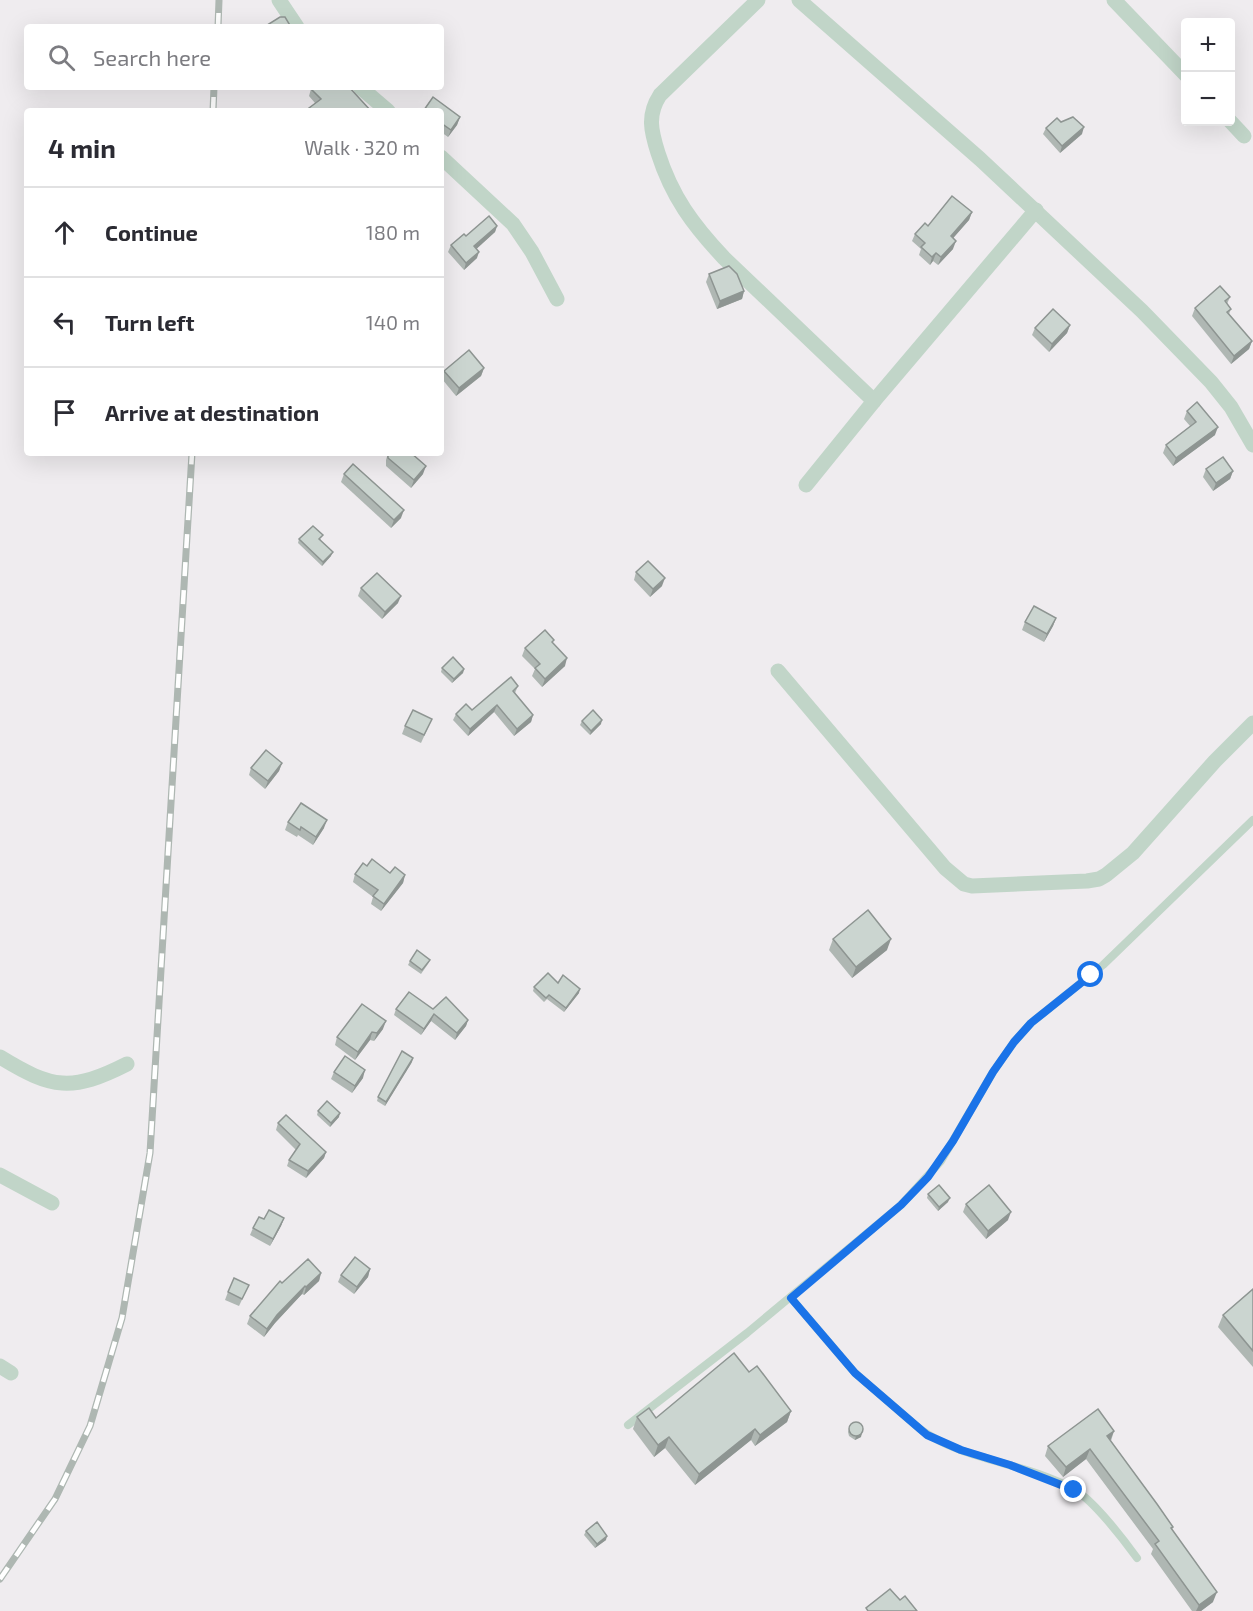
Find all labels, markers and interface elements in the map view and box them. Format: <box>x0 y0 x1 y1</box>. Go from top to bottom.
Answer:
map controls <box>1181 18 1235 126</box>
button: + <box>1181 18 1235 72</box>
search box <box>24 24 444 90</box>
icon: search <box>45 41 78 74</box>
text: Search here <box>93 44 211 70</box>
button: − <box>1181 72 1235 126</box>
text: 4 min <box>48 132 116 163</box>
text: Walk · 320 m <box>304 135 420 159</box>
icon: ahead <box>48 216 81 249</box>
text: Continue <box>105 219 198 245</box>
text: 180 m <box>366 220 420 244</box>
icon: left <box>48 306 81 339</box>
text: Turn left <box>105 309 194 335</box>
text: 140 m <box>366 310 420 334</box>
icon: arrive <box>48 396 81 429</box>
text: Arrive at destination <box>105 399 319 425</box>
route start <box>1077 961 1103 987</box>
route end <box>1060 1476 1086 1502</box>

